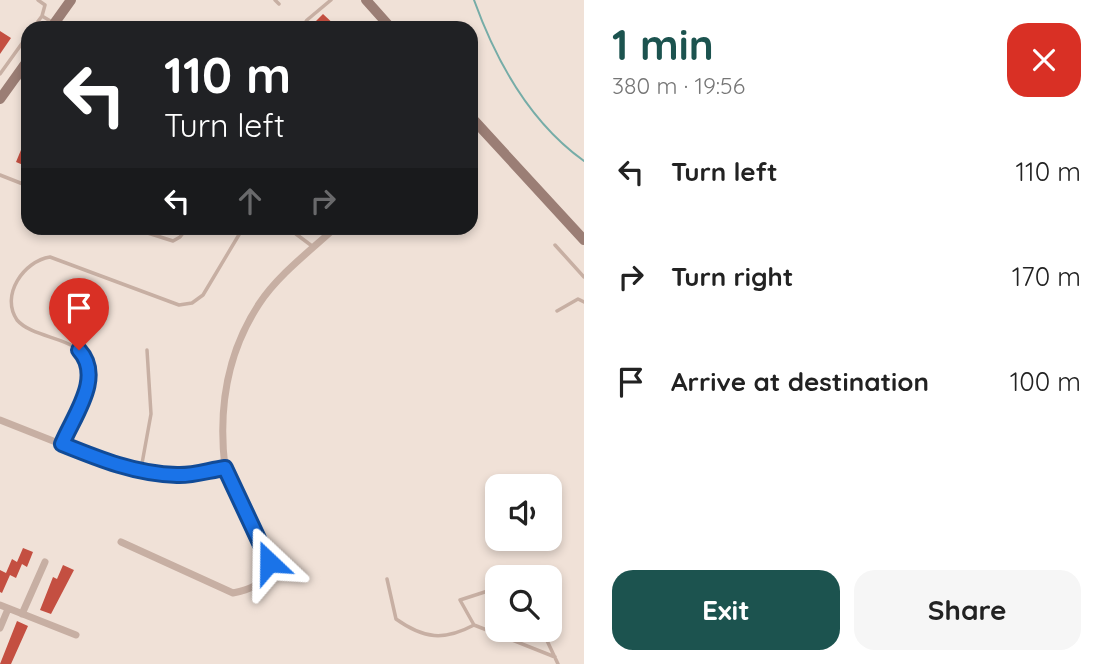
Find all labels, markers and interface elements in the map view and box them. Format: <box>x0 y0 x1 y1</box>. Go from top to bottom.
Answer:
text: 1 min <box>612 18 714 71</box>
button: close <box>1007 23 1081 97</box>
text: 110 m <box>164 44 291 105</box>
icon: left <box>49 49 140 140</box>
text: 380 m · 19:56 <box>612 71 745 100</box>
text: Turn left <box>164 105 285 145</box>
icon: left <box>612 153 650 191</box>
text: Turn left <box>671 155 778 188</box>
text: 110 m <box>1015 155 1081 188</box>
icon: left <box>158 182 196 220</box>
icon: ahead <box>231 182 269 220</box>
icon: right <box>304 182 342 220</box>
icon: right <box>612 258 650 296</box>
text: Turn right <box>671 260 793 293</box>
text: 170 m <box>1012 260 1081 293</box>
pin <box>49 278 109 350</box>
icon: arrive <box>60 289 98 327</box>
icon: arrive <box>612 363 650 401</box>
text: Arrive at destination <box>671 365 929 398</box>
text: 100 m <box>1010 365 1081 398</box>
map controls <box>485 474 562 642</box>
button: sound <box>485 474 562 551</box>
position arrow <box>232 525 306 599</box>
button: search <box>485 565 562 642</box>
button: Exit <box>612 570 840 650</box>
button: Share <box>854 570 1081 650</box>

